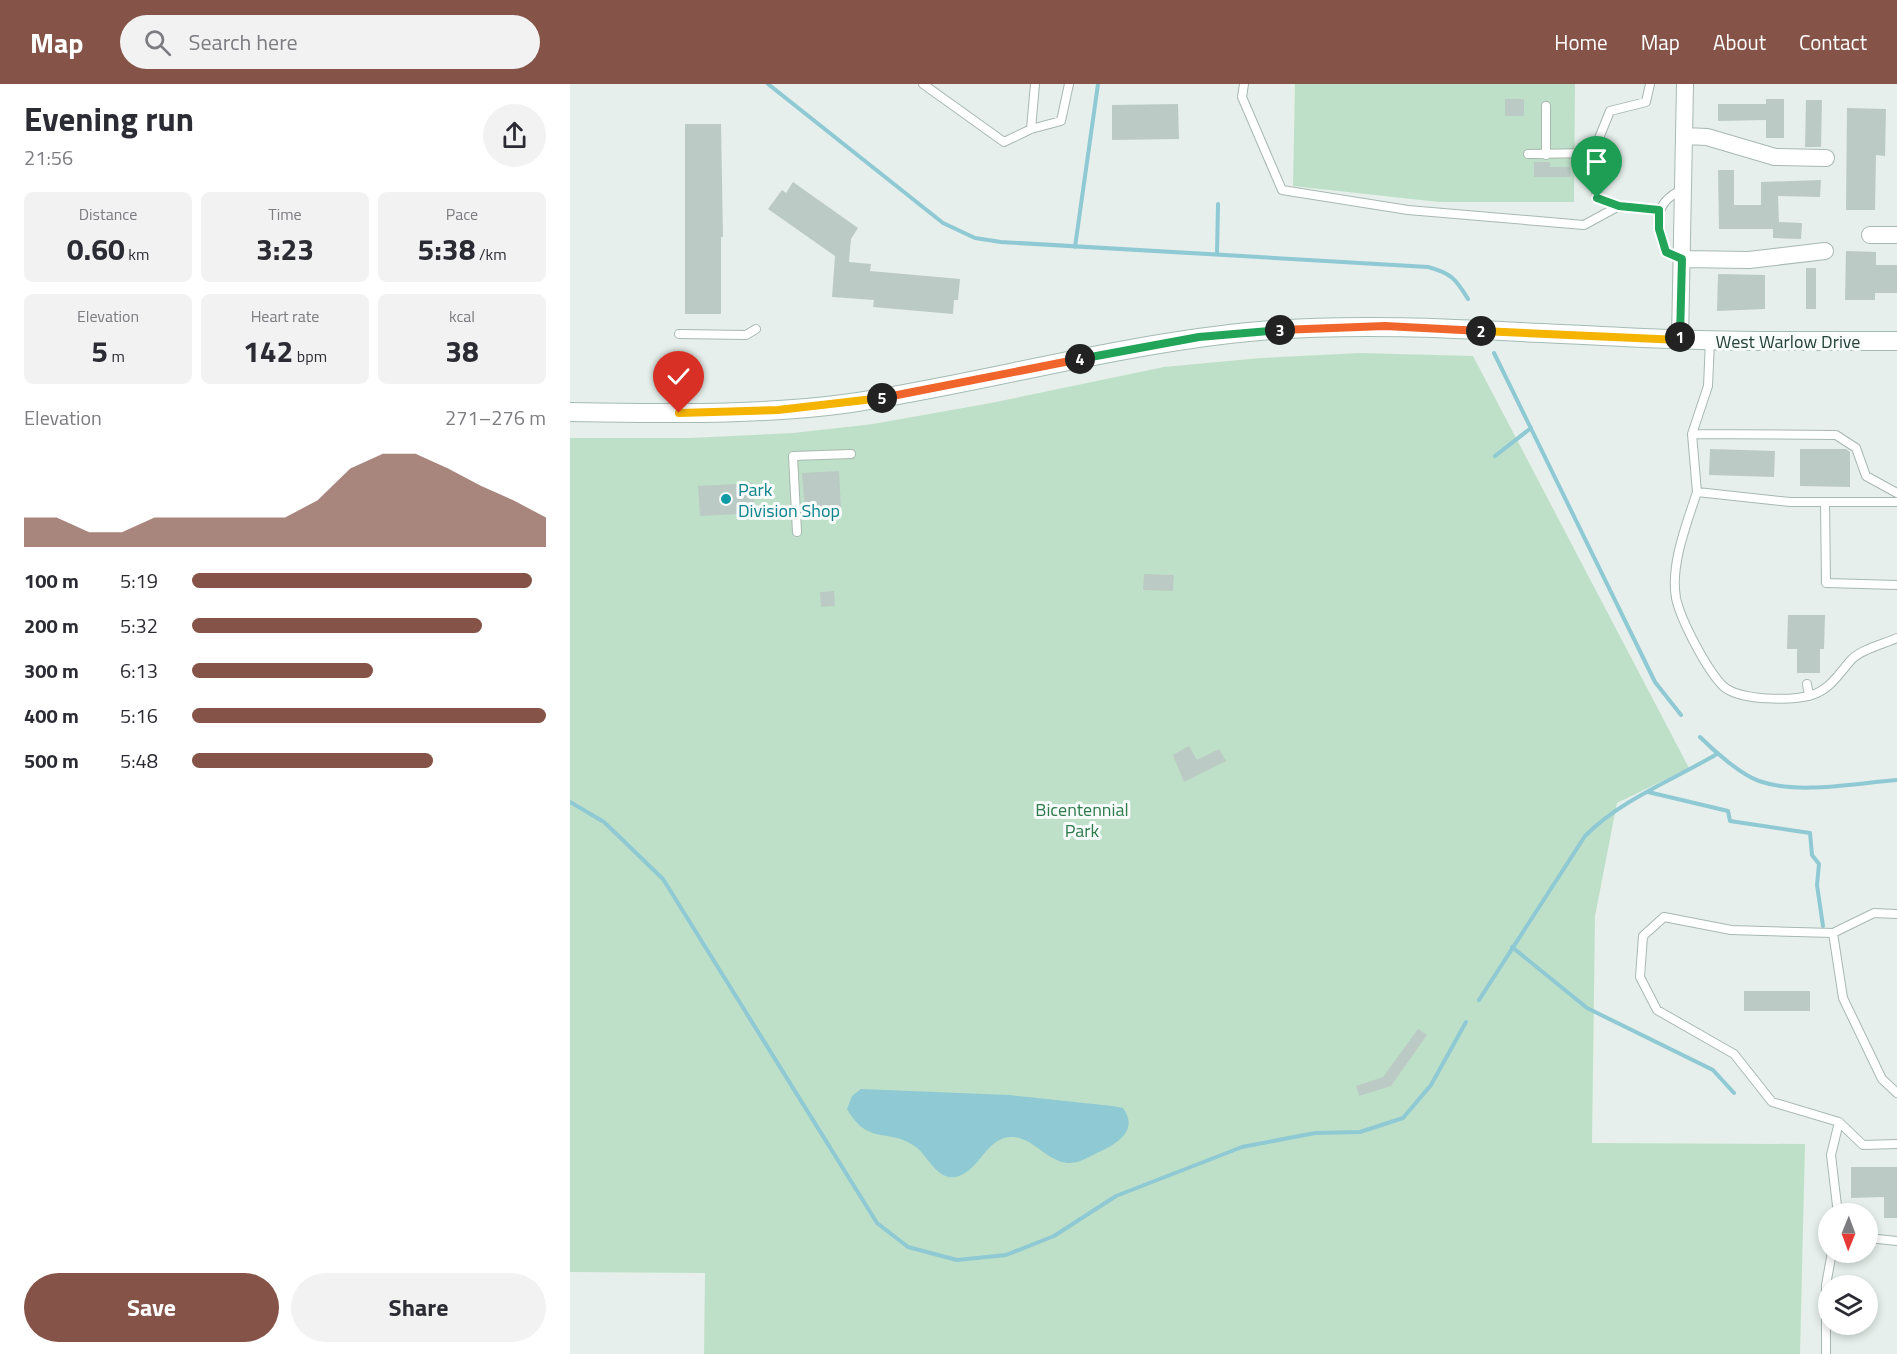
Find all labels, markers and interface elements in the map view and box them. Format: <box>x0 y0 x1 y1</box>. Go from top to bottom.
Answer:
search box <box>120 15 540 69</box>
text: Map <box>30 21 84 64</box>
text: Search here <box>189 25 298 59</box>
icon: search <box>141 26 174 59</box>
text: Home <box>1554 26 1608 58</box>
text: Map <box>1641 26 1680 58</box>
text: About <box>1713 26 1766 58</box>
text: Contact <box>1799 26 1867 58</box>
text: Evening run <box>24 94 194 144</box>
button: share <box>483 104 546 167</box>
pin <box>1571 136 1622 198</box>
text: 21:56 <box>24 142 73 173</box>
icon: arrive <box>1580 145 1613 178</box>
text: Distance <box>79 202 137 226</box>
text: Time <box>268 202 302 226</box>
text: Pace <box>446 202 478 226</box>
text: 0.60 <box>67 226 125 272</box>
text: 3:23 <box>256 226 314 272</box>
text: 5:38 <box>417 226 475 272</box>
text: km <box>125 242 149 266</box>
text: /km <box>475 242 507 266</box>
text: Elevation <box>77 304 139 328</box>
text: Heart rate <box>251 304 319 328</box>
text: kcal <box>449 304 475 328</box>
pin: 3 <box>1265 315 1295 345</box>
pin: 2 <box>1466 316 1496 346</box>
text: 3 <box>1276 318 1284 342</box>
text: 2 <box>1477 319 1485 343</box>
pin: 1 <box>1665 322 1695 352</box>
text: 1 <box>1676 325 1684 349</box>
text: 5 <box>91 328 108 374</box>
text: 142 <box>243 328 293 374</box>
text: 38 <box>445 328 479 374</box>
street label: West Warlow Drive <box>1716 328 1860 355</box>
text: m <box>108 344 125 368</box>
text: bpm <box>293 344 327 368</box>
pin: 4 <box>1065 344 1095 374</box>
text: 4 <box>1076 347 1084 371</box>
pin <box>653 351 704 413</box>
icon: check <box>662 360 695 393</box>
pin: 5 <box>867 383 897 413</box>
text: 5 <box>878 386 886 410</box>
text: Elevation <box>24 402 102 433</box>
text: 271–276 m <box>445 402 546 433</box>
place label: Park Division Shop <box>738 476 840 524</box>
marker: Park Division Shop <box>719 492 733 506</box>
text: 100 m <box>24 565 79 596</box>
text: 5:19 <box>120 565 158 596</box>
text: 200 m <box>24 610 79 641</box>
text: 5:32 <box>120 610 158 641</box>
text: 300 m <box>24 655 79 686</box>
text: 6:13 <box>120 655 158 686</box>
text: 400 m <box>24 700 79 731</box>
text: 5:16 <box>120 700 158 731</box>
text: 500 m <box>24 745 79 776</box>
text: 5:48 <box>120 745 158 776</box>
park label: Bicentennial Park <box>1035 796 1129 844</box>
north arrow <box>1818 1203 1878 1263</box>
map controls <box>1818 1203 1878 1335</box>
button: Save <box>24 1273 279 1342</box>
button: Share <box>291 1273 546 1342</box>
button: layers <box>1818 1275 1878 1335</box>

